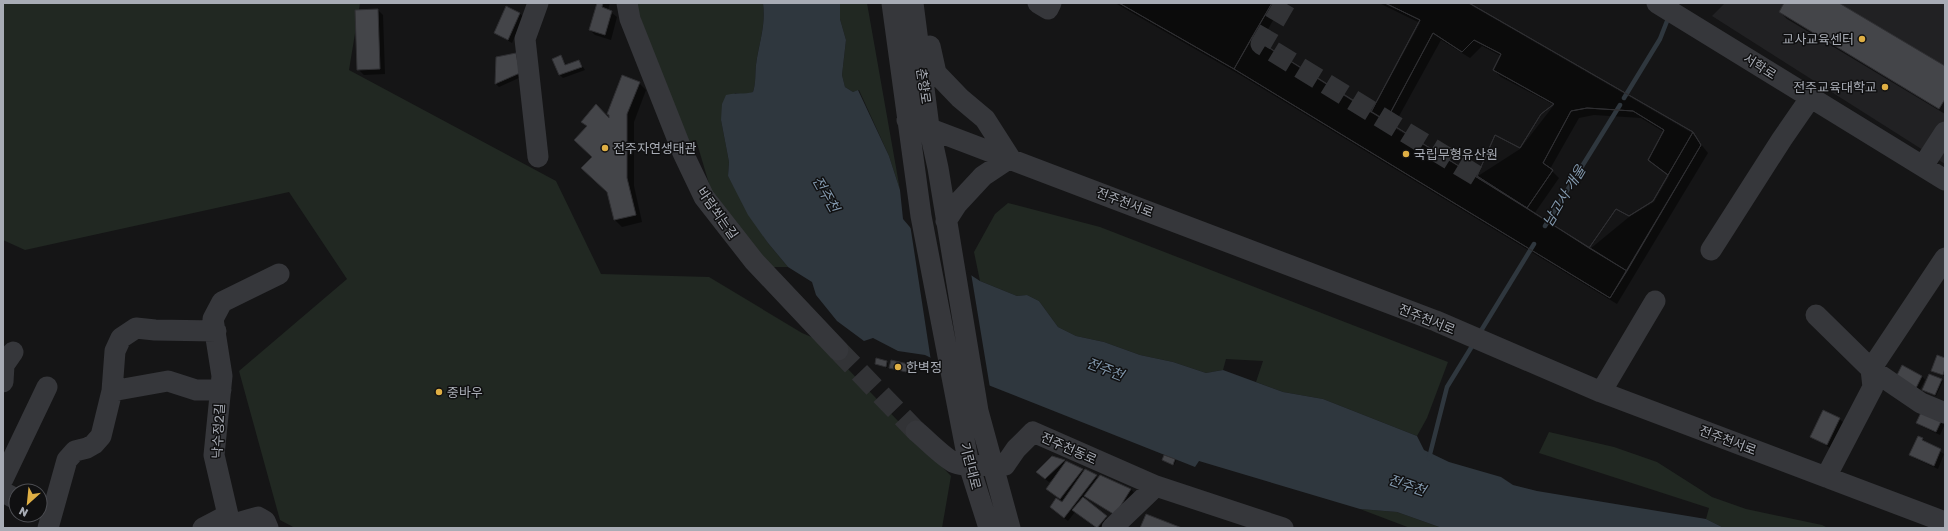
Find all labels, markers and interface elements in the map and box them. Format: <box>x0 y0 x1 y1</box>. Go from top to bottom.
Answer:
place label: 교사교육센터 <box>1782 31 1854 47</box>
marker: 교사교육센터 <box>1857 34 1867 44</box>
street label: 서학로 <box>1741 50 1779 82</box>
street label: 춘향로 <box>914 67 934 105</box>
place label: 전주교육대학교 <box>1793 79 1877 95</box>
marker: 전주교육대학교 <box>1880 82 1890 92</box>
place label: 전주자연생태관 <box>613 140 697 156</box>
marker: 전주자연생태관 <box>600 143 610 153</box>
place label: 국립무형유산원 <box>1414 146 1498 162</box>
marker: 국립무형유산원 <box>1401 149 1411 159</box>
water label: 남고사 개울 <box>1539 161 1589 229</box>
water label: 전주천 <box>809 173 844 216</box>
street label: 바람쐬는길 <box>694 184 742 242</box>
street label: 전주천서로 <box>1094 184 1156 220</box>
street label: 전주천서로 <box>1396 300 1458 338</box>
water label: 전주천 <box>1084 354 1127 384</box>
place label: 한벽정 <box>906 359 942 375</box>
marker: 한벽정 <box>893 362 903 372</box>
place label: 중바우 <box>447 384 483 400</box>
marker: 중바우 <box>434 387 444 397</box>
street label: 낙수정2길 <box>209 403 227 459</box>
street label: 전주천서로 <box>1697 422 1759 458</box>
street label: 전주천동로 <box>1038 429 1100 467</box>
street label: 기린대로 <box>957 441 985 491</box>
water label: 전주천 <box>1386 470 1429 499</box>
north arrow <box>8 483 48 523</box>
text: N <box>17 505 30 520</box>

